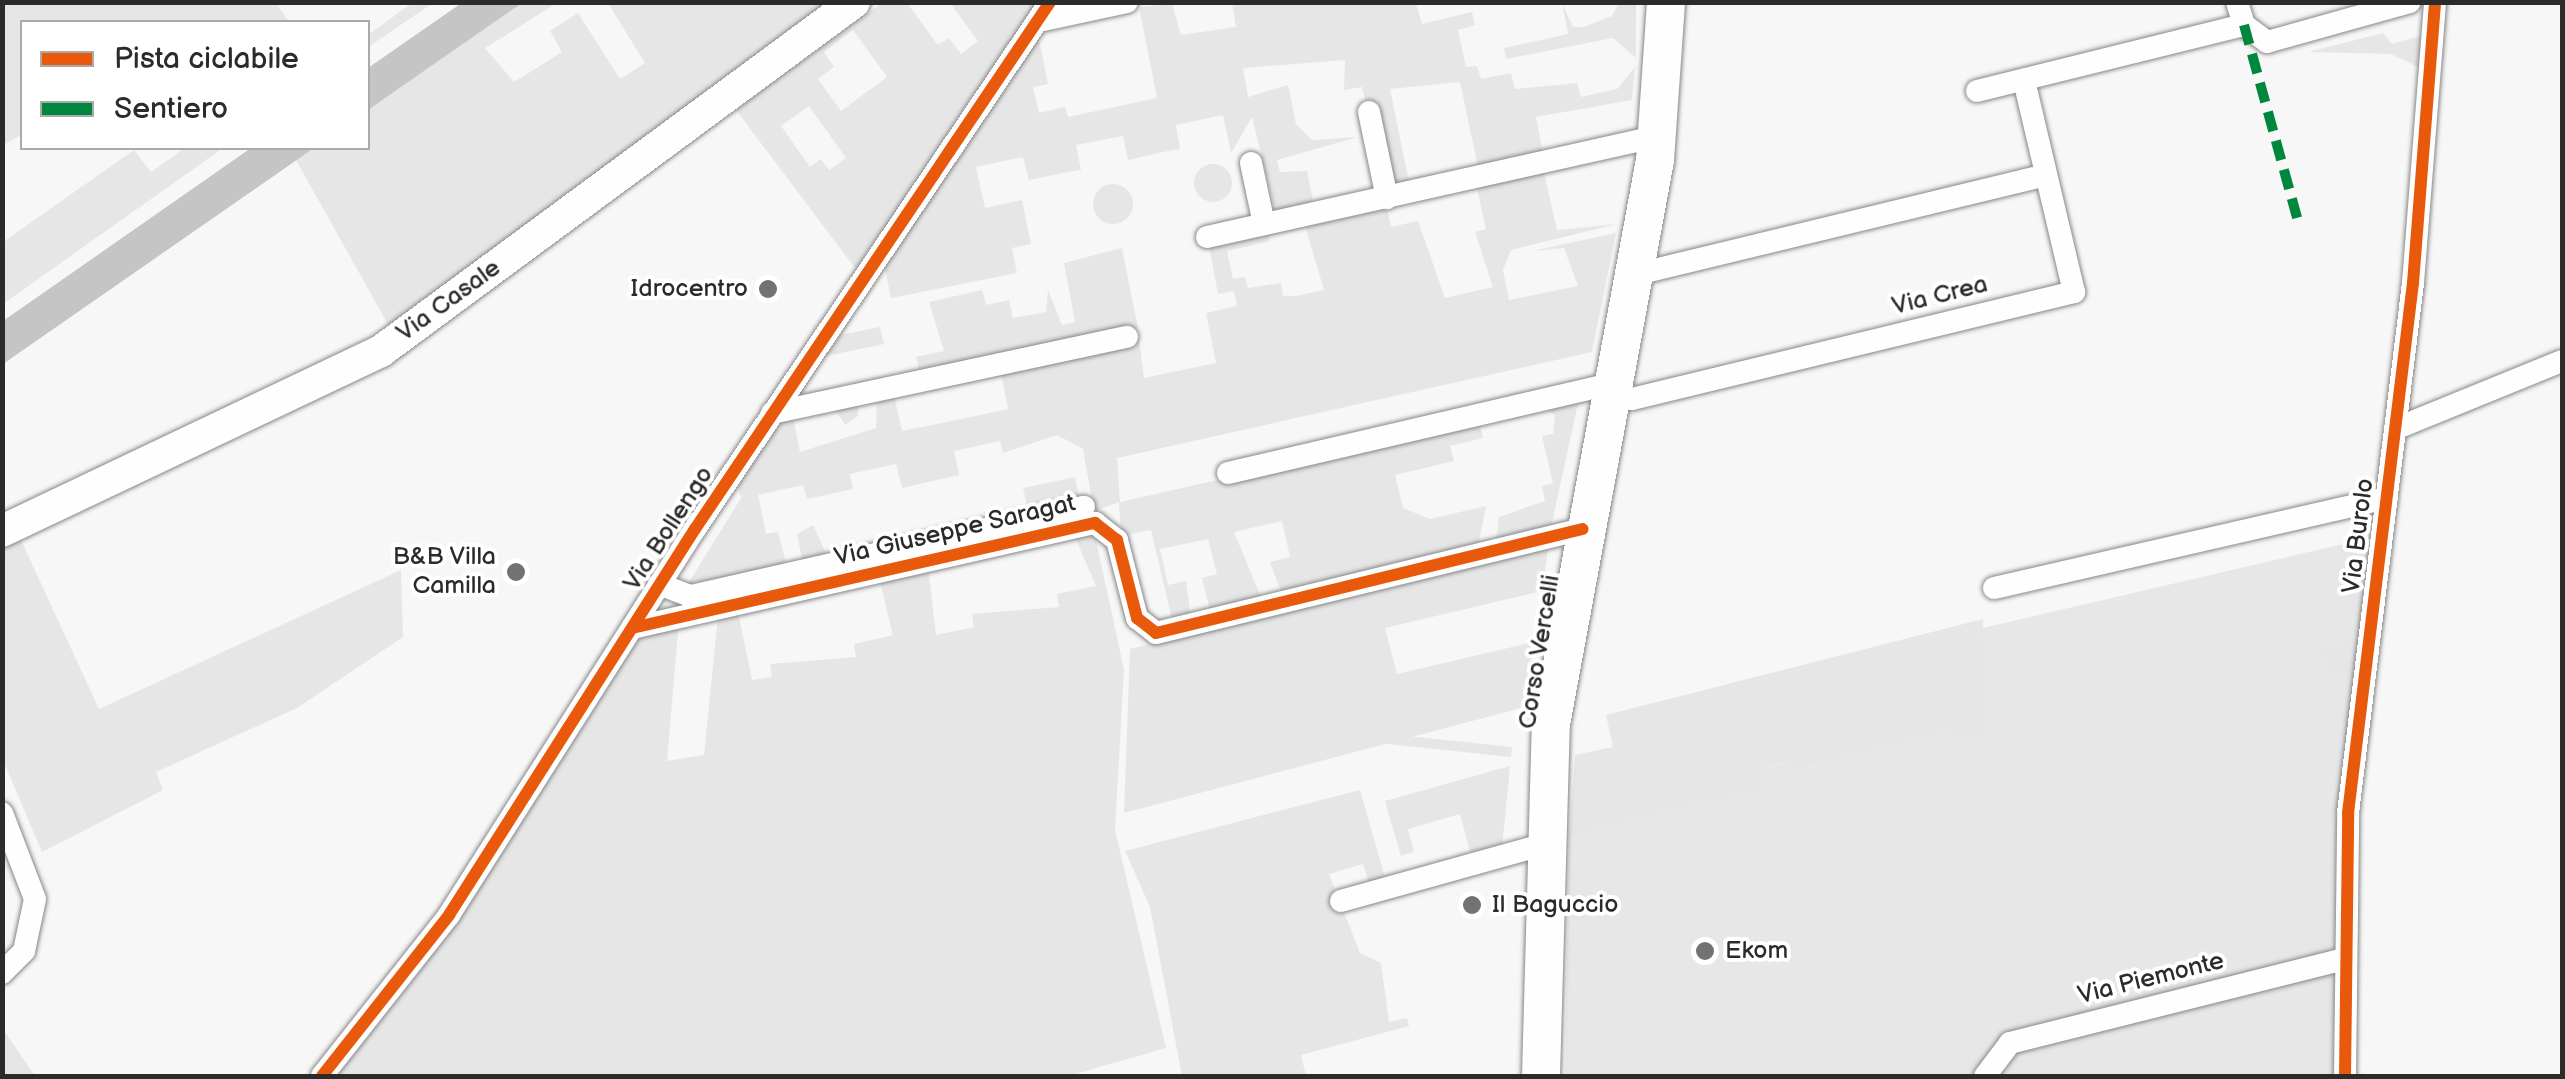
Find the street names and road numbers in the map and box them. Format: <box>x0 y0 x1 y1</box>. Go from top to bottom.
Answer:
street label: Via Casale <box>391 253 507 349</box>
street label: Via Crea <box>1889 270 1991 322</box>
street label: Via Bollengo <box>618 461 720 597</box>
street label: Via Burolo <box>2337 477 2381 595</box>
street label: Via Giuseppe Saragat <box>831 489 1079 573</box>
street label: Corso Vercelli <box>1513 572 1567 732</box>
street label: Via Piemonte <box>2075 946 2227 1012</box>

